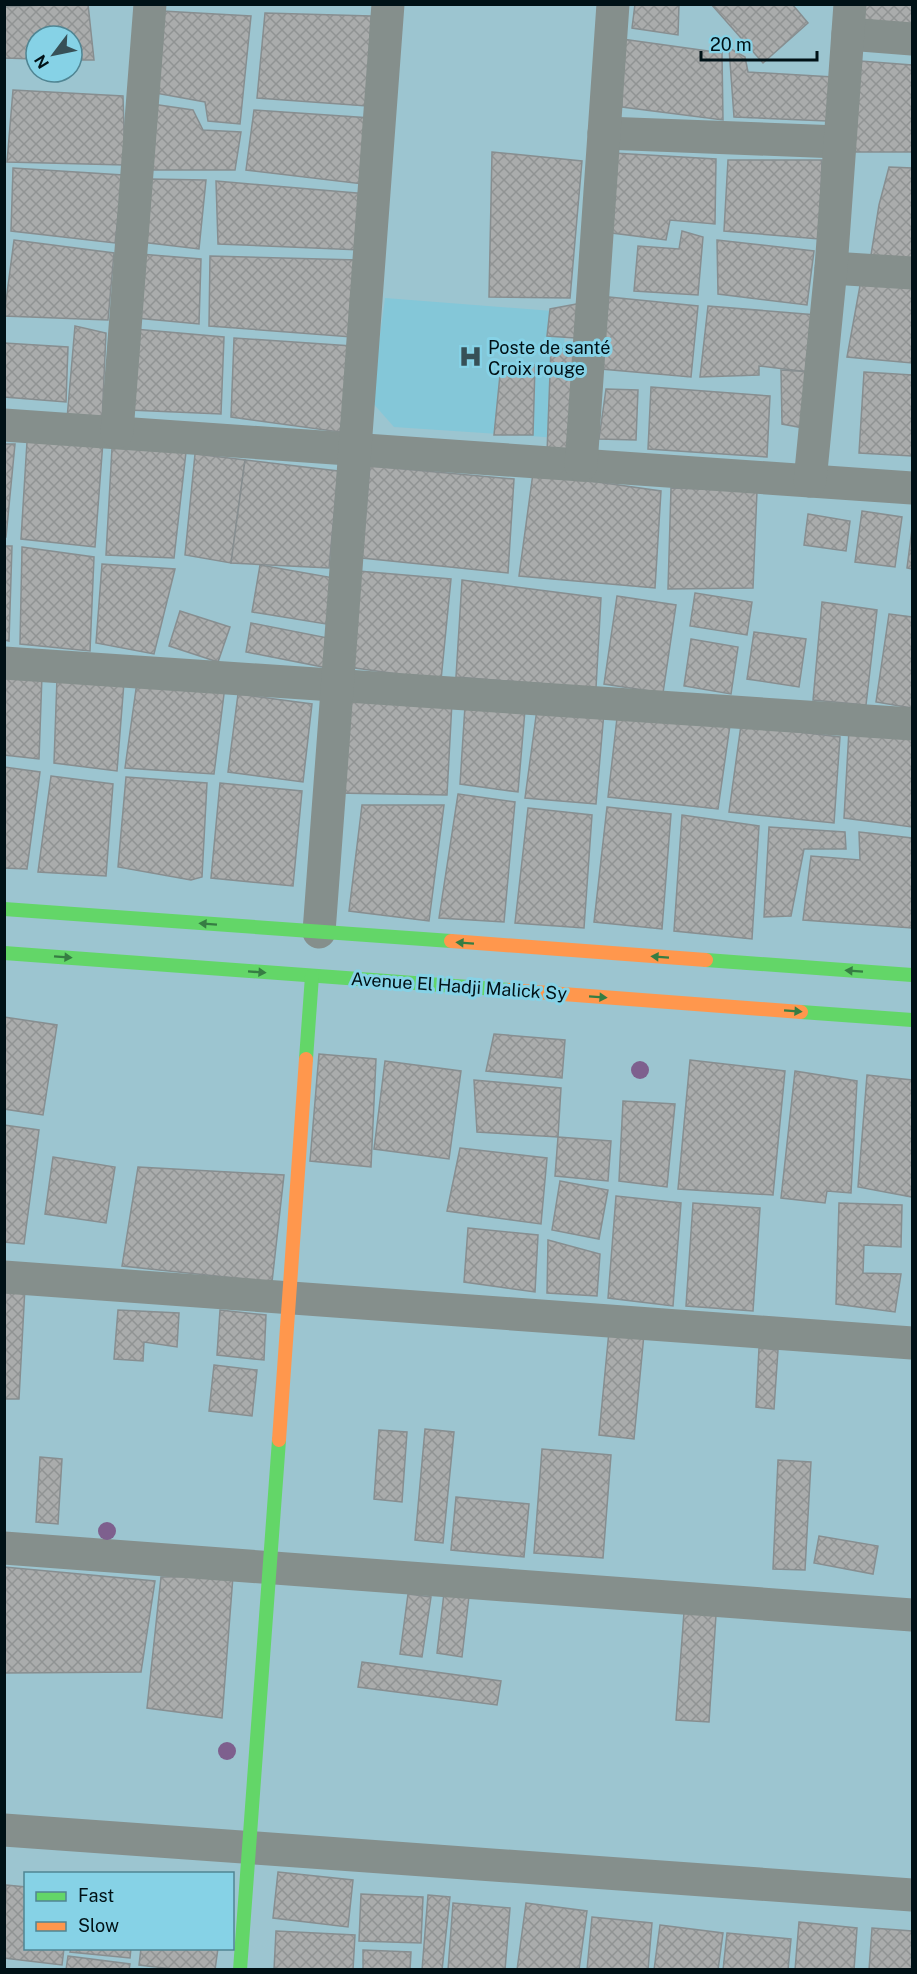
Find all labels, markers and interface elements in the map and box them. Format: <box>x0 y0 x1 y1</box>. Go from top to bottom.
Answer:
north arrow <box>24 24 84 84</box>
scale bar <box>701 24 816 62</box>
text: 20 m <box>710 34 752 55</box>
text: N <box>30 51 53 72</box>
place label: Poste de santé Croix rouge <box>488 337 611 379</box>
hospital icon: Poste de santé Croix rouge <box>457 344 483 370</box>
one-way arrow <box>198 919 217 928</box>
one-way arrow <box>456 938 475 947</box>
one-way arrow <box>650 952 669 961</box>
one-way arrow <box>53 953 72 962</box>
one-way arrow <box>845 966 864 976</box>
one-way arrow <box>248 967 267 976</box>
street label: Avenue El Hadji Malick Sy <box>350 968 568 1004</box>
one-way arrow <box>589 992 608 1001</box>
one-way arrow <box>783 1006 802 1016</box>
legend <box>24 1872 234 1950</box>
text: Fast <box>78 1885 114 1906</box>
text: Slow <box>78 1915 119 1936</box>

